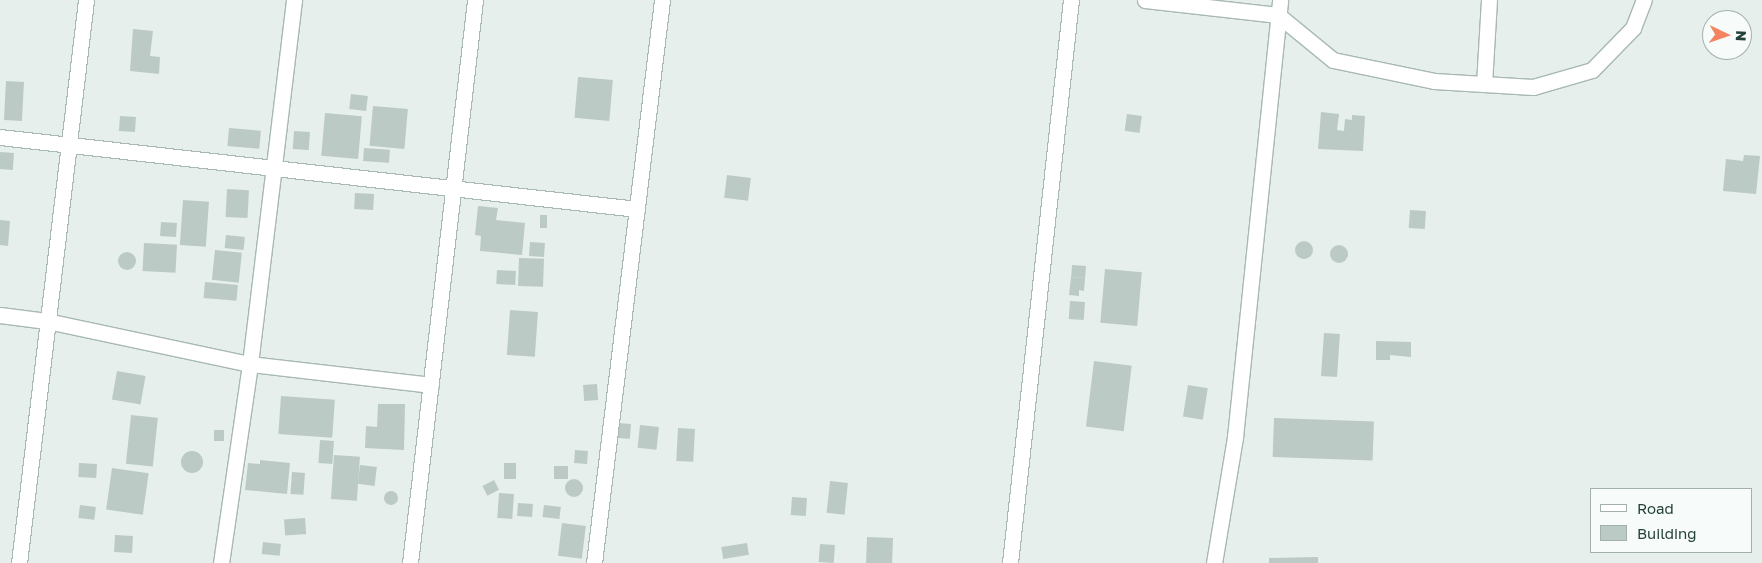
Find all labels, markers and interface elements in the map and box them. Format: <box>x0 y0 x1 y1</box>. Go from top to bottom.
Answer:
north arrow <box>1702 10 1752 60</box>
text: N <box>1733 30 1750 42</box>
legend <box>1590 488 1752 553</box>
text: Road <box>1637 499 1674 517</box>
text: Building <box>1637 524 1697 542</box>

